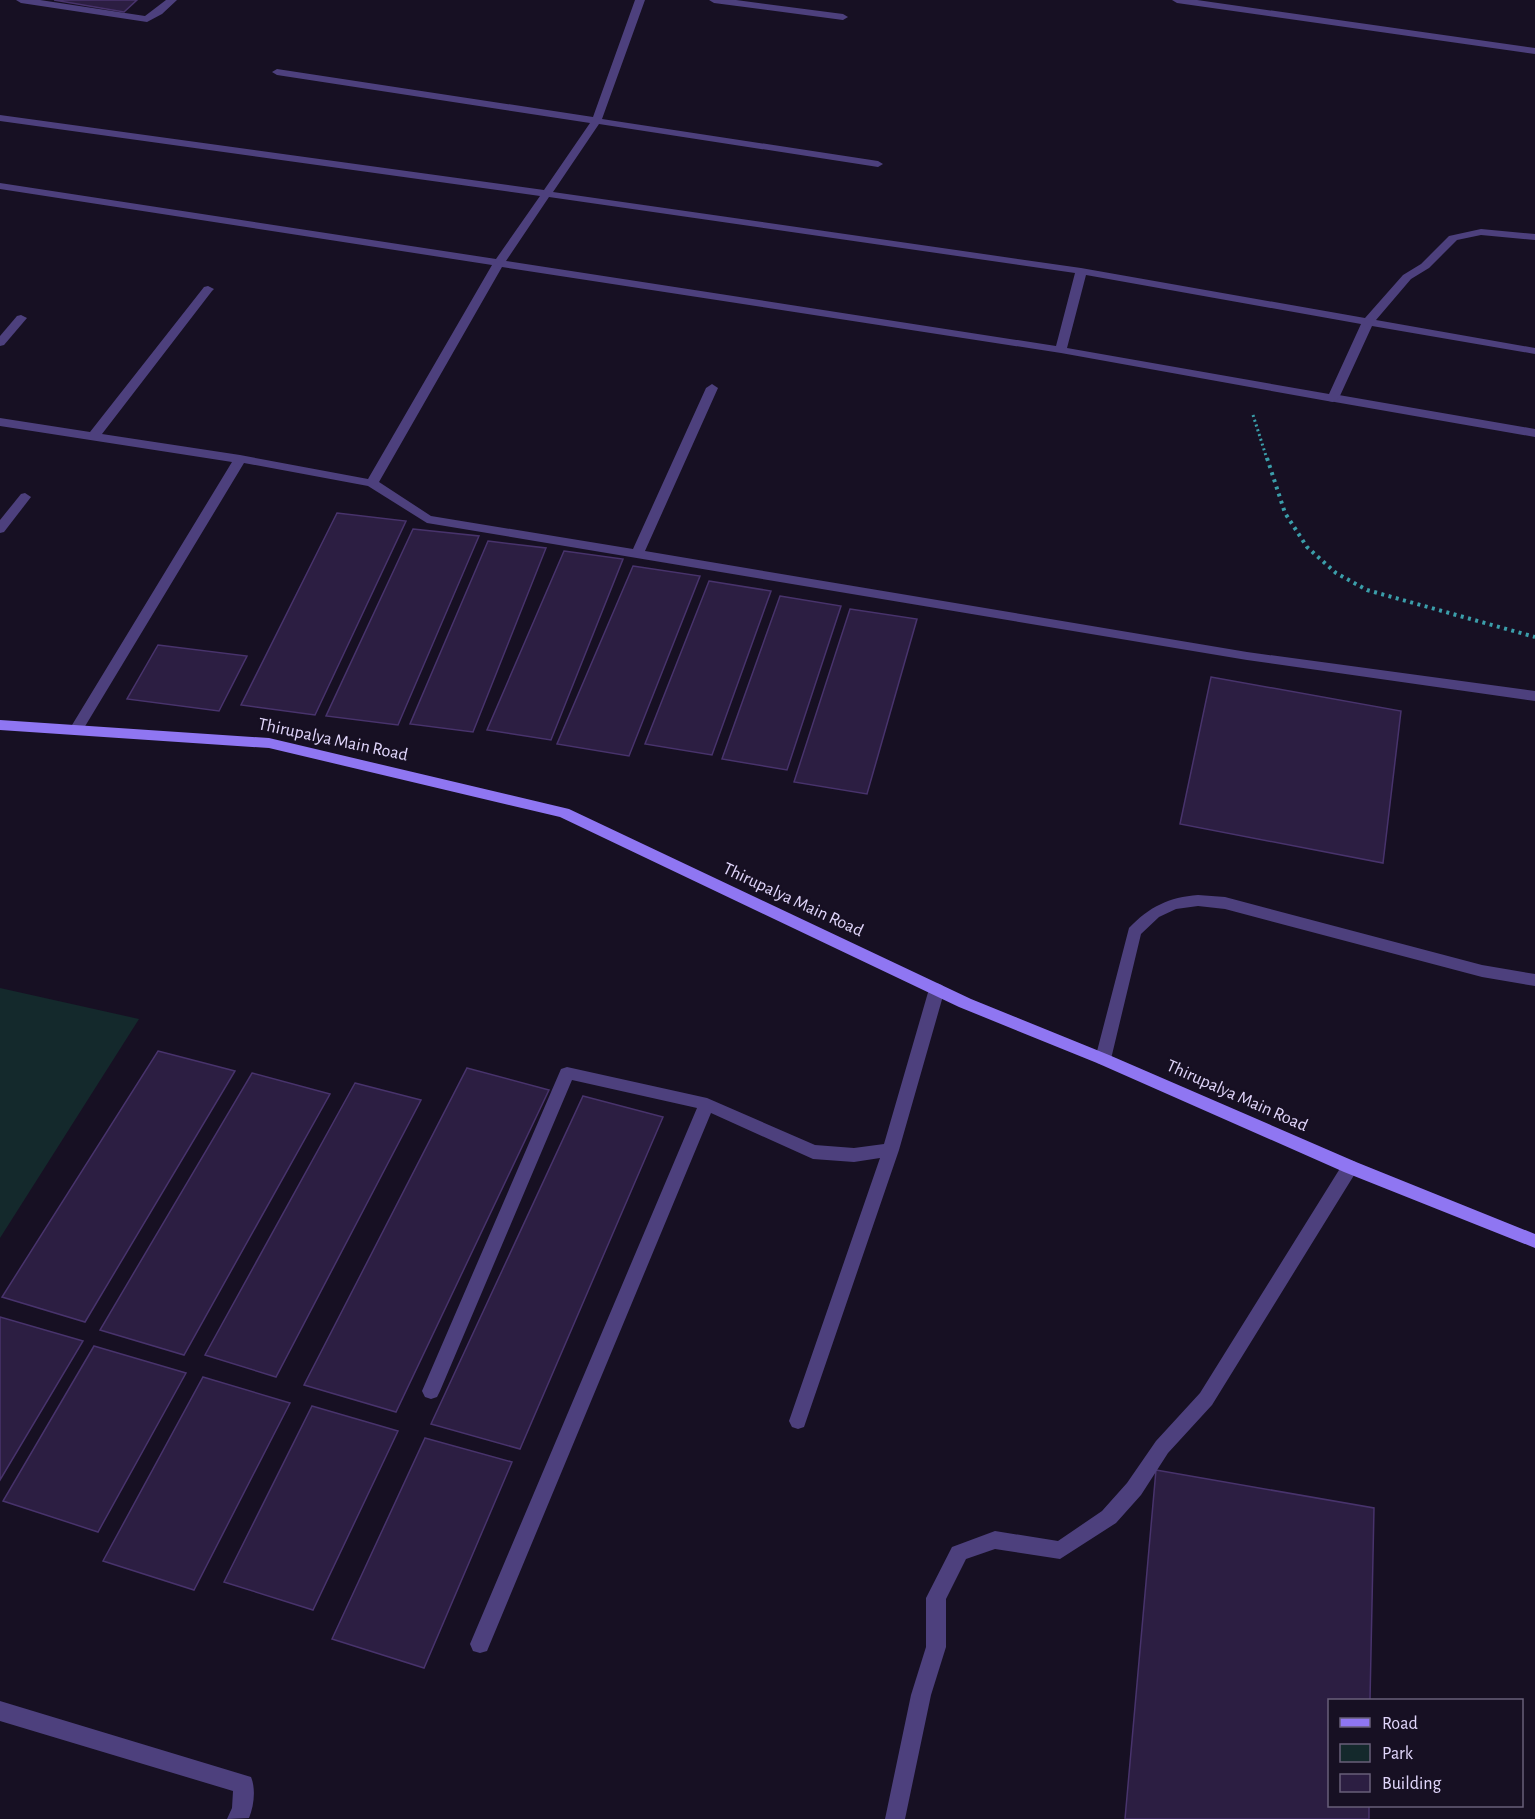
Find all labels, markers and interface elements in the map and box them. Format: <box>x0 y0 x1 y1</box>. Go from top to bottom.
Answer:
street label: Thirupalya Main Road <box>256 715 410 765</box>
street label: Thirupalya Main Road <box>720 860 866 940</box>
street label: Thirupalya Main Road <box>1164 1057 1310 1135</box>
legend <box>1328 1699 1523 1807</box>
text: Road <box>1382 1715 1418 1733</box>
text: Park <box>1382 1745 1414 1763</box>
text: Building <box>1382 1775 1442 1793</box>

